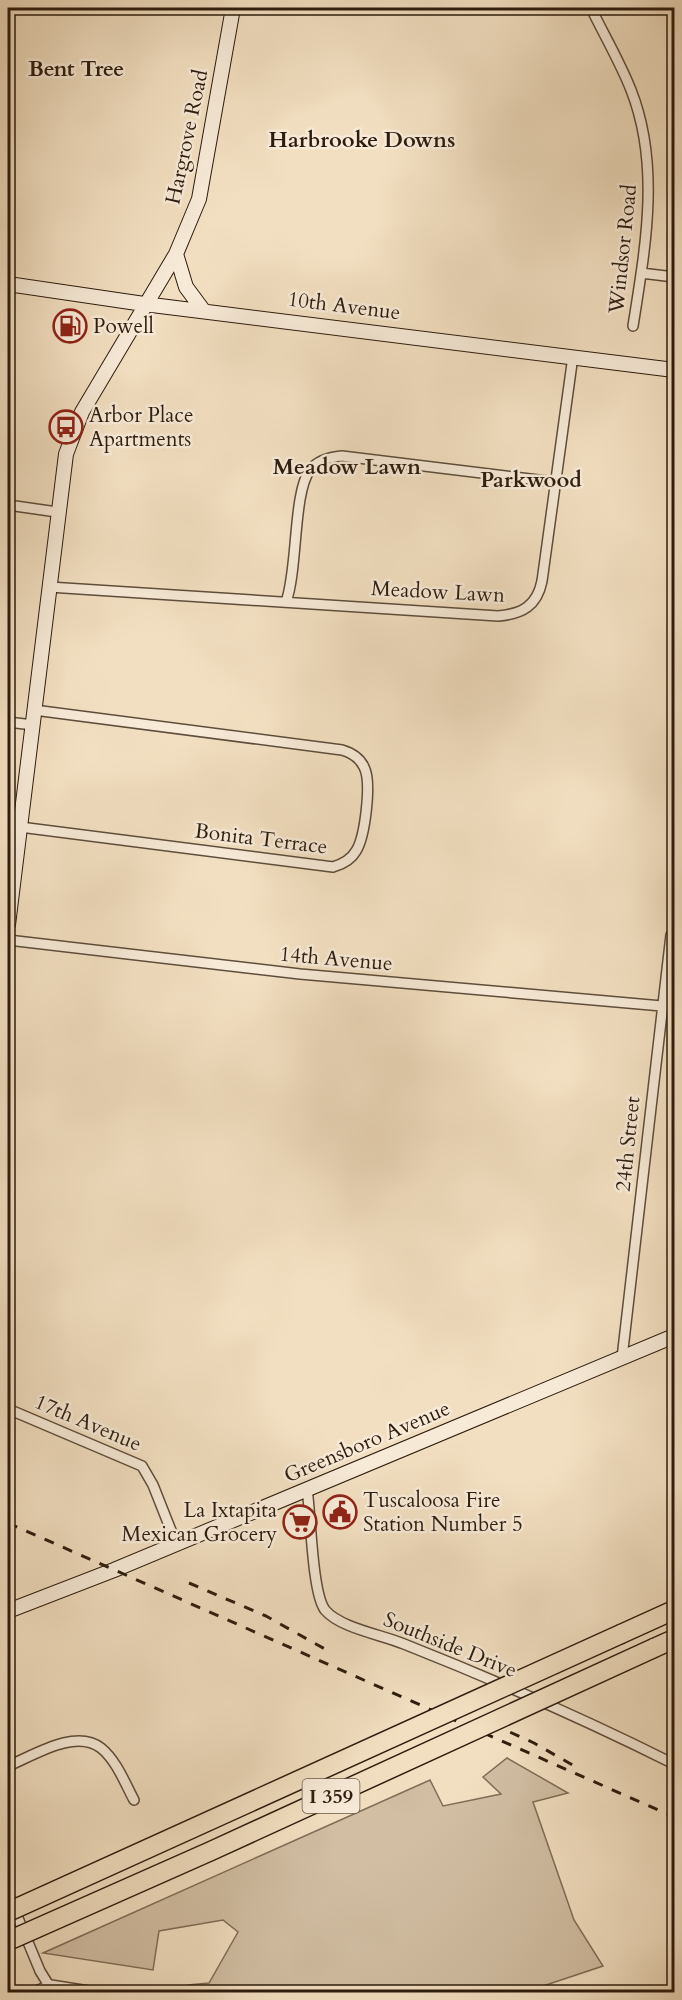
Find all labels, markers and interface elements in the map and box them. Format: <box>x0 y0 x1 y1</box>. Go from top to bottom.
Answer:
district label: Bent Tree <box>28 54 124 84</box>
street label: Hargrove Road <box>159 67 215 207</box>
district label: Harbrooke Downs <box>269 125 455 155</box>
street label: Windsor Road <box>602 183 644 316</box>
street label: 10th Avenue <box>286 285 402 327</box>
fuel station icon: Powell <box>52 308 88 344</box>
place label: Powell <box>93 312 154 341</box>
place label: Arbor Place Apartments <box>89 401 193 454</box>
bus stop icon: Arbor Place Apartments <box>48 409 84 445</box>
district label: Meadow Lawn <box>273 452 421 482</box>
district label: Parkwood <box>480 465 582 495</box>
street label: Meadow Lawn <box>370 574 506 610</box>
street label: Bonita Terrace <box>193 816 329 862</box>
street label: 14th Avenue <box>278 940 394 978</box>
street label: 24th Street <box>609 1094 647 1193</box>
street label: 17th Avenue <box>30 1387 146 1459</box>
street label: Greensboro Avenue <box>280 1394 454 1490</box>
place label: Tuscaloosa Fire Station Number 5 <box>363 1486 523 1539</box>
public building icon: Tuscaloosa Fire Station Number 5 <box>322 1494 358 1530</box>
place label: La Ixtapita Mexican Grocery <box>122 1496 277 1549</box>
supermarket icon: La Ixtapita Mexican Grocery <box>282 1504 318 1540</box>
street label: Southside Drive <box>379 1605 521 1685</box>
road number: I 359 <box>302 1779 360 1813</box>

